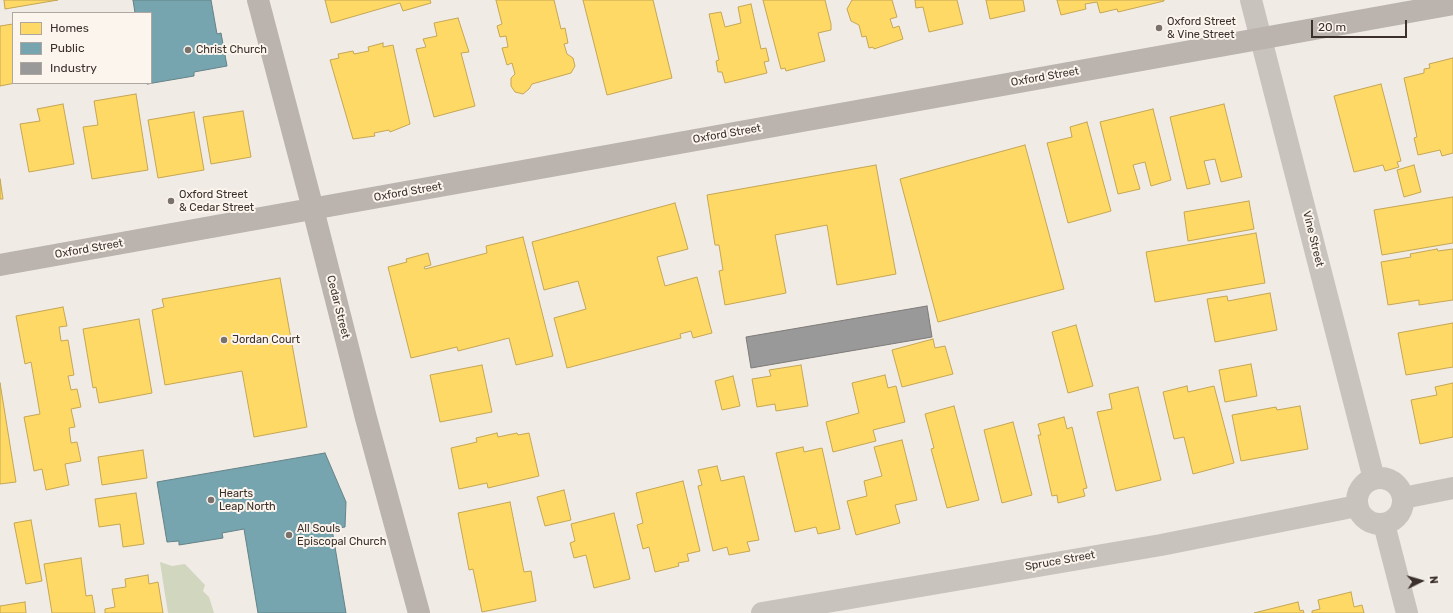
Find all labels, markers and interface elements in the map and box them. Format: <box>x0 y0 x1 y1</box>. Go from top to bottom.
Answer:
legend <box>12 12 152 84</box>
scale bar <box>1313 12 1409 38</box>
place label: Oxford Street & Vine Street <box>1167 15 1236 41</box>
text: 20 m <box>1318 20 1346 34</box>
text: Homes <box>50 21 89 35</box>
marker: Oxford Street & Vine Street <box>1154 23 1164 33</box>
text: Public <box>50 41 85 55</box>
place label: Christ Church <box>196 43 267 57</box>
marker: Christ Church <box>183 45 193 55</box>
text: Industry <box>50 61 97 75</box>
street label: Oxford Street <box>1010 65 1080 89</box>
street label: Oxford Street <box>692 122 762 146</box>
street label: Oxford Street <box>373 180 443 204</box>
place label: Oxford Street & Cedar Street <box>179 188 254 214</box>
marker: Oxford Street & Cedar Street <box>166 196 176 206</box>
street label: Vine Street <box>1300 210 1326 268</box>
street label: Oxford Street <box>54 237 124 261</box>
street label: Cedar Street <box>324 274 352 340</box>
place label: Jordan Court <box>232 333 300 347</box>
marker: Jordan Court <box>219 335 229 345</box>
place label: Hearts Leap North <box>219 487 276 513</box>
marker: Hearts Leap North <box>206 495 216 505</box>
place label: All Souls Episcopal Church <box>297 522 386 548</box>
marker: All Souls Episcopal Church <box>284 530 294 540</box>
street label: Spruce Street <box>1024 548 1096 574</box>
north arrow <box>1401 561 1441 601</box>
text: N <box>1427 575 1440 584</box>

